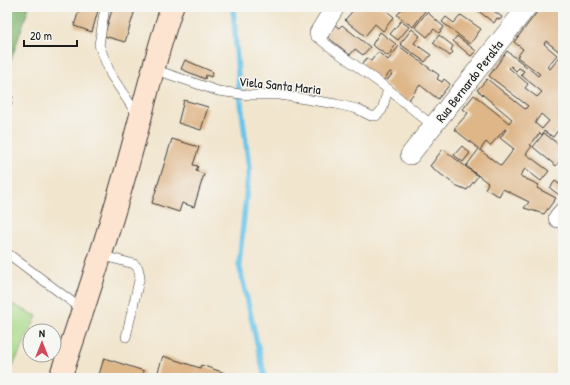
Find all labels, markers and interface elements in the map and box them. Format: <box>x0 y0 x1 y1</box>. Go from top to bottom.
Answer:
scale bar <box>24 22 77 48</box>
text: 20 m <box>30 27 52 44</box>
street label: Rua Bernardo Peralta <box>431 36 507 126</box>
street label: Viela Santa Maria <box>238 72 322 98</box>
north arrow <box>22 323 62 363</box>
text: N <box>39 326 45 340</box>

